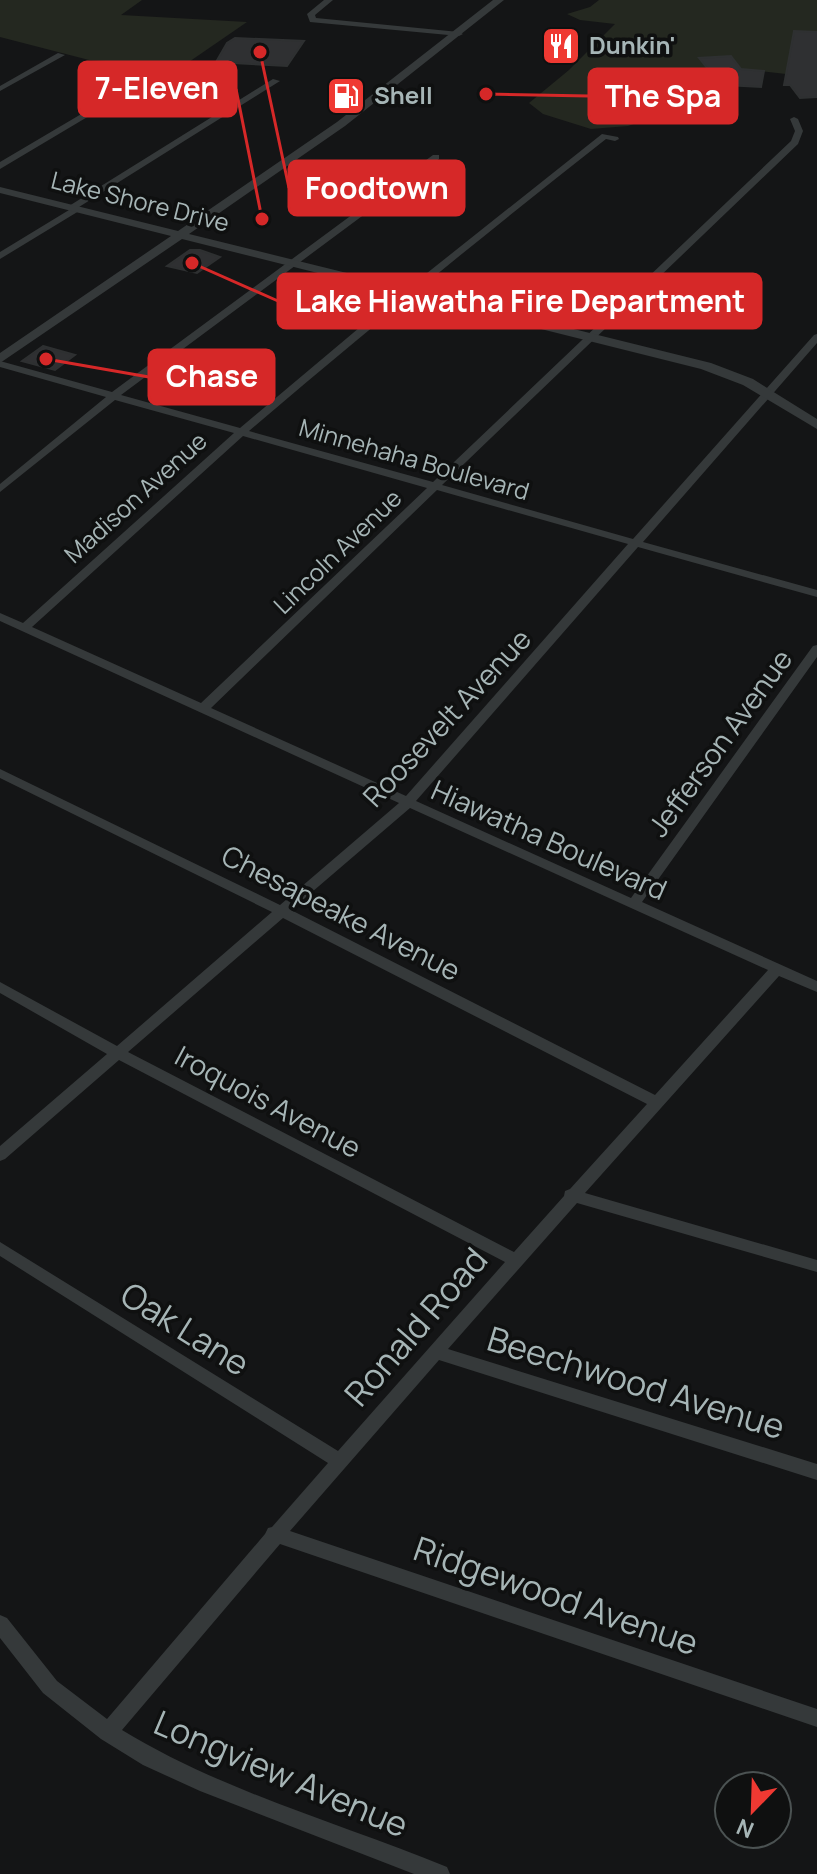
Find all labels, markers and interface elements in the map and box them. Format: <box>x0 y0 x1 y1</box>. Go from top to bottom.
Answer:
restaurant icon: Dunkin' <box>540 25 582 67</box>
place label: Dunkin' <box>589 28 676 61</box>
callout: 7-Eleven <box>79 62 236 116</box>
text: 7-Eleven <box>95 67 219 108</box>
callout: The Spa <box>589 69 737 123</box>
fuel station icon: Shell <box>325 75 367 117</box>
text: The Spa <box>605 75 721 116</box>
place label: Shell <box>374 78 433 111</box>
callout: Foodtown <box>289 161 464 215</box>
street label: Lake Shore Drive <box>48 162 233 239</box>
text: Foodtown <box>305 167 449 208</box>
callout: Lake Hiawatha Fire Department <box>278 274 761 328</box>
text: Lake Hiawatha Fire Department <box>295 280 745 321</box>
callout: Chase <box>149 350 274 404</box>
text: Chase <box>166 355 258 396</box>
street label: Minnehaha Boulevard <box>295 410 533 507</box>
street label: Madison Avenue <box>57 424 213 570</box>
street label: Lincoln Avenue <box>266 481 408 620</box>
street label: Roosevelt Avenue <box>354 620 539 815</box>
street label: Jefferson Avenue <box>638 641 800 844</box>
street label: Hiawatha Boulevard <box>426 770 673 908</box>
street label: Chesapeake Avenue <box>216 835 467 989</box>
street label: Iroquois Avenue <box>169 1036 368 1166</box>
street label: Ronald Road <box>334 1237 497 1415</box>
street label: Oak Lane <box>113 1271 259 1386</box>
street label: Beechwood Avenue <box>482 1315 791 1449</box>
street label: Ridgewood Avenue <box>408 1525 705 1665</box>
street label: Longview Avenue <box>147 1699 415 1847</box>
north arrow <box>713 1770 793 1850</box>
text: N <box>732 1812 758 1845</box>

